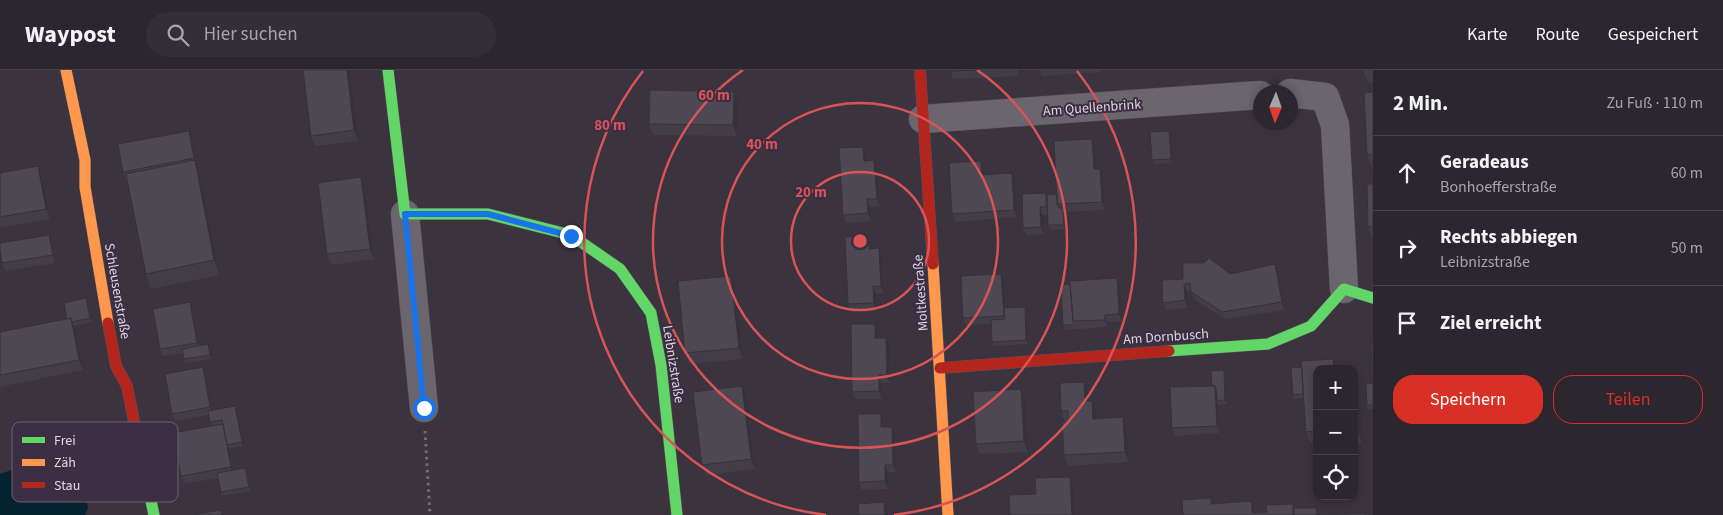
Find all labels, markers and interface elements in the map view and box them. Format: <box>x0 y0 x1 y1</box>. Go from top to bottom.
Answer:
search box <box>146 12 496 57</box>
text: Waypost <box>25 17 116 52</box>
icon: search <box>164 21 192 49</box>
text: Hier suchen <box>204 21 298 48</box>
text: Karte <box>1467 22 1507 47</box>
text: Route <box>1535 22 1580 47</box>
text: Gespeichert <box>1608 22 1698 47</box>
text: 60 m <box>698 85 730 106</box>
north arrow <box>1253 85 1298 130</box>
text: 2 Min. <box>1393 88 1448 118</box>
text: Zu Fuß · 110 m <box>1607 92 1703 114</box>
street label: Am Quellenbrink <box>1042 95 1142 121</box>
text: 80 m <box>594 115 626 136</box>
text: 40 m <box>746 134 778 155</box>
text: Geradeaus <box>1440 149 1529 176</box>
icon: ahead <box>1393 159 1421 187</box>
text: 60 m <box>1671 162 1703 184</box>
text: Bonhoefferstraße <box>1440 176 1557 198</box>
text: 20 m <box>795 182 827 203</box>
text: Rechts abbiegen <box>1440 224 1578 251</box>
route end <box>560 225 583 248</box>
centre of rings <box>851 232 869 250</box>
icon: right <box>1393 234 1421 262</box>
text: 50 m <box>1671 237 1703 259</box>
street label: Schleusenstraße <box>99 242 135 341</box>
text: Leibnizstraße <box>1440 251 1530 273</box>
street label: Moltkestraße <box>908 254 934 332</box>
icon: arrive <box>1393 309 1421 337</box>
text: Ziel erreicht <box>1440 310 1541 337</box>
street label: Leibnizstraße <box>657 324 689 405</box>
street label: Am Dornbusch <box>1123 324 1210 350</box>
map controls <box>1313 365 1358 500</box>
button: + <box>1313 365 1358 410</box>
button: Speichern <box>1393 375 1543 424</box>
button: Teilen <box>1553 375 1703 424</box>
route start <box>413 397 436 420</box>
button: − <box>1313 410 1358 455</box>
legend <box>12 422 178 502</box>
text: Frei <box>54 431 76 451</box>
text: Zäh <box>54 453 76 473</box>
button: locate <box>1313 455 1358 500</box>
text: Stau <box>54 476 80 496</box>

